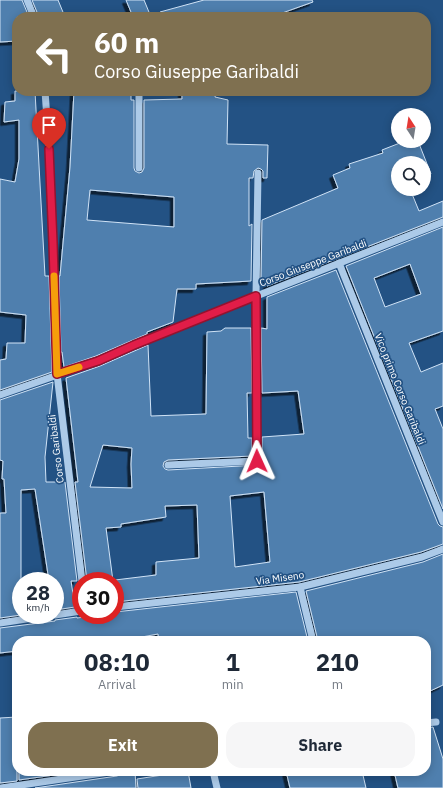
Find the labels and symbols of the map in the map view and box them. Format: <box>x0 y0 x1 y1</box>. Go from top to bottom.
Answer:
pin <box>32 108 66 149</box>
north arrow <box>391 108 431 148</box>
street label: Corso Giuseppe Garibaldi <box>258 237 368 289</box>
street label: Vico primo Corso Garibaldi <box>372 331 428 447</box>
street label: Corso Garibaldi <box>45 414 67 484</box>
position arrow <box>236 440 278 482</box>
street label: Via Miseno <box>255 568 305 588</box>
speed limit sign: 30 <box>72 572 124 624</box>

